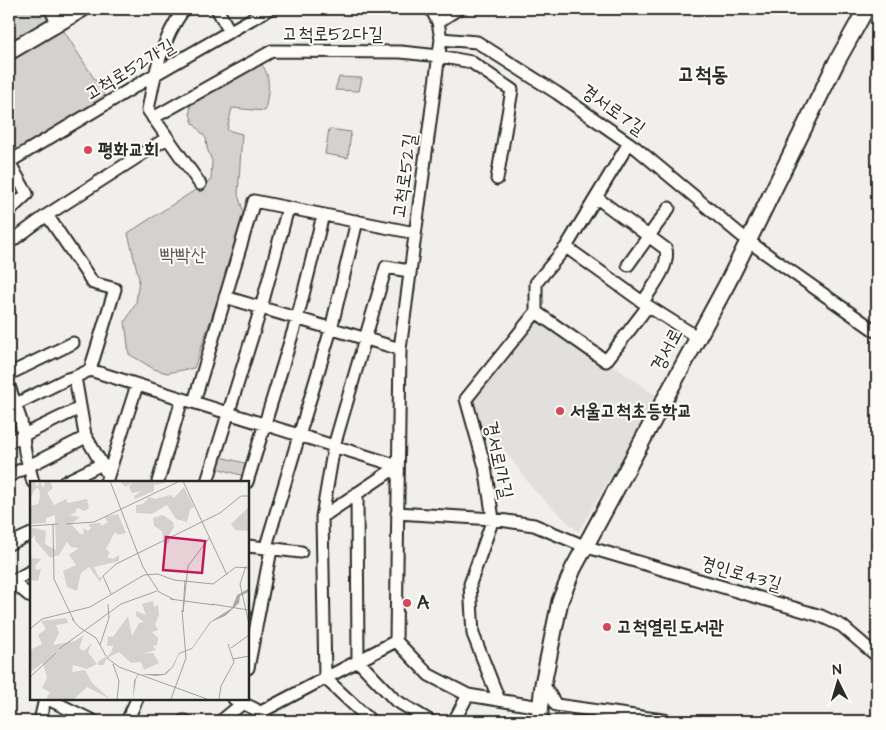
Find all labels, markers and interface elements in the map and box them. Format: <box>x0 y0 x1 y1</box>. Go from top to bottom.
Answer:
street label: 고척로52다길 <box>283 21 383 48</box>
street label: 고척로52가길 <box>80 32 180 108</box>
district label: 고척동 <box>678 60 728 89</box>
street label: 경서로7길 <box>575 78 651 142</box>
street label: 고척로52길 <box>386 132 424 220</box>
place label: 평화교회 <box>98 137 159 164</box>
marker: 평화교회 <box>82 144 94 156</box>
park label: 빡빡산 <box>160 242 206 269</box>
street label: 경서로 <box>644 323 690 377</box>
place label: 서울고척초등학교 <box>570 398 692 425</box>
marker: 서울고척초등학교 <box>554 405 566 417</box>
street label: 경서로1가길 <box>477 419 519 501</box>
inset map <box>30 481 249 700</box>
street label: 경인로43길 <box>697 549 785 599</box>
place label: A <box>417 590 430 617</box>
marker: A <box>401 597 413 609</box>
place label: 고척열린도서관 <box>617 614 725 641</box>
marker: 고척열린도서관 <box>601 621 613 633</box>
north arrow <box>814 658 864 708</box>
text: N <box>832 660 842 680</box>

